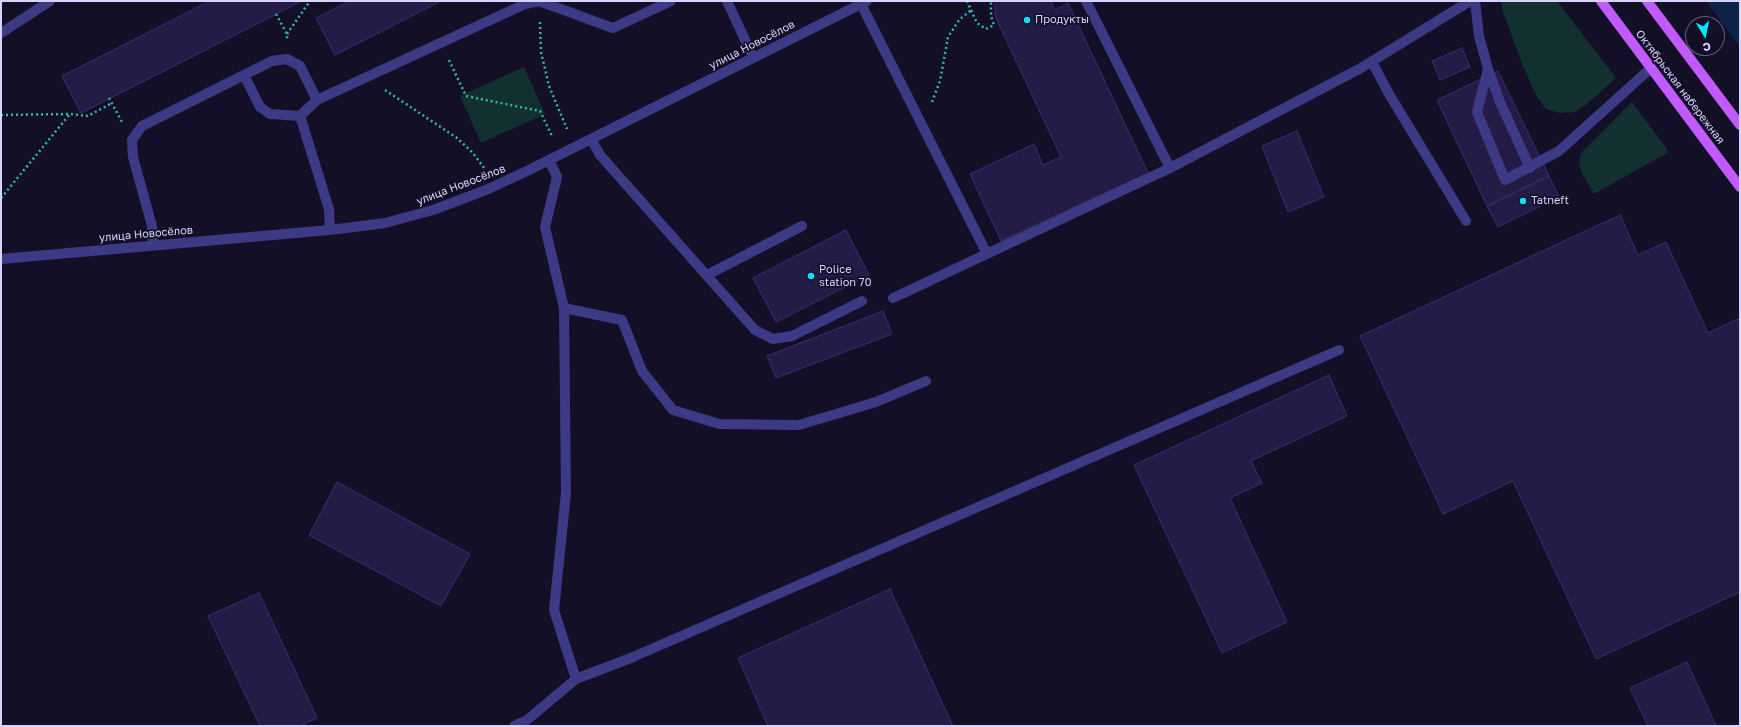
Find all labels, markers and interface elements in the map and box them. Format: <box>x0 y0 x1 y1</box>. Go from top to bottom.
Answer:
place label: Продукты <box>1035 13 1089 27</box>
marker: Продукты <box>1022 15 1032 25</box>
north arrow <box>1685 16 1725 56</box>
street label: улица Новосёлов <box>707 18 797 72</box>
street label: Октябрьская набережная <box>1633 27 1727 147</box>
text: С <box>1702 40 1712 54</box>
street label: улица Новосёлов <box>415 162 507 208</box>
place label: Tatneft <box>1531 194 1569 208</box>
marker: Tatneft <box>1518 196 1528 206</box>
street label: улица Новосёлов <box>98 223 194 245</box>
place label: Police station 70 <box>819 263 871 289</box>
marker: Police station 70 <box>806 271 816 281</box>

